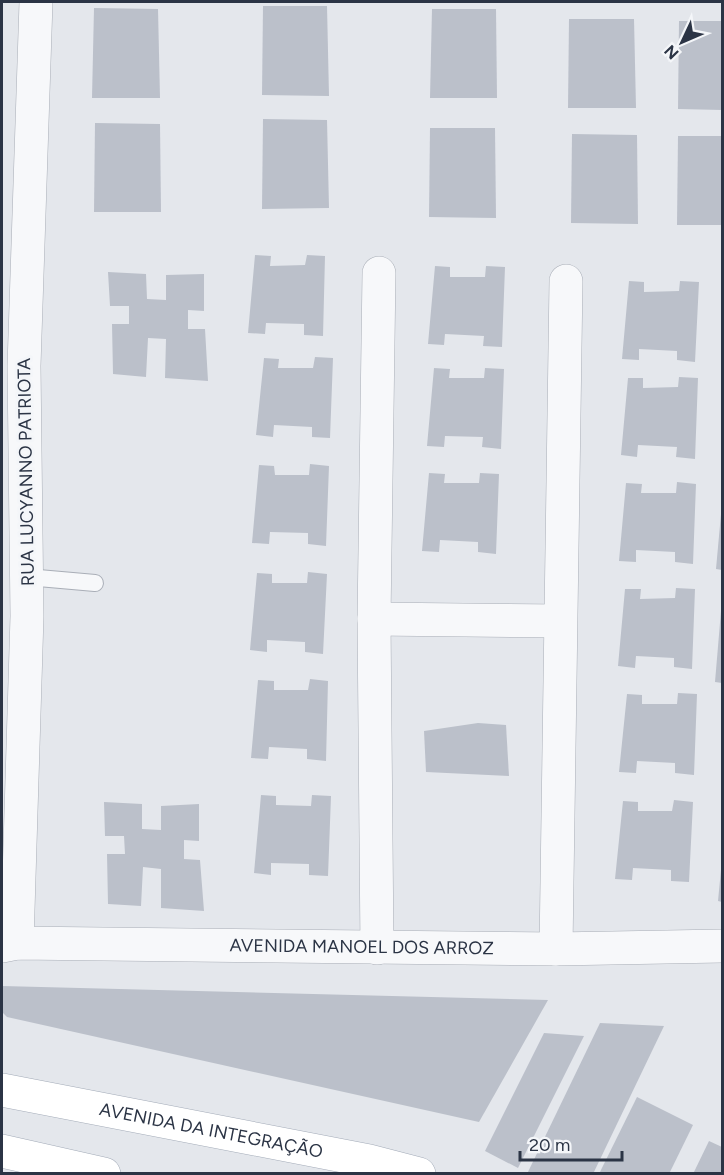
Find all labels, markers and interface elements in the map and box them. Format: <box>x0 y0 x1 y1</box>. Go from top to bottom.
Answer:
north arrow <box>652 12 712 72</box>
text: N <box>660 41 683 63</box>
street label: RUA LUCYANNO PATRIOTA <box>13 358 39 586</box>
street label: AVENIDA MANOEL DOS ARROZ <box>229 934 494 959</box>
street label: AVENIDA DA INTEGRAÇÃO <box>98 1098 325 1163</box>
scale bar <box>520 1124 622 1162</box>
text: 20 m <box>529 1134 570 1156</box>

